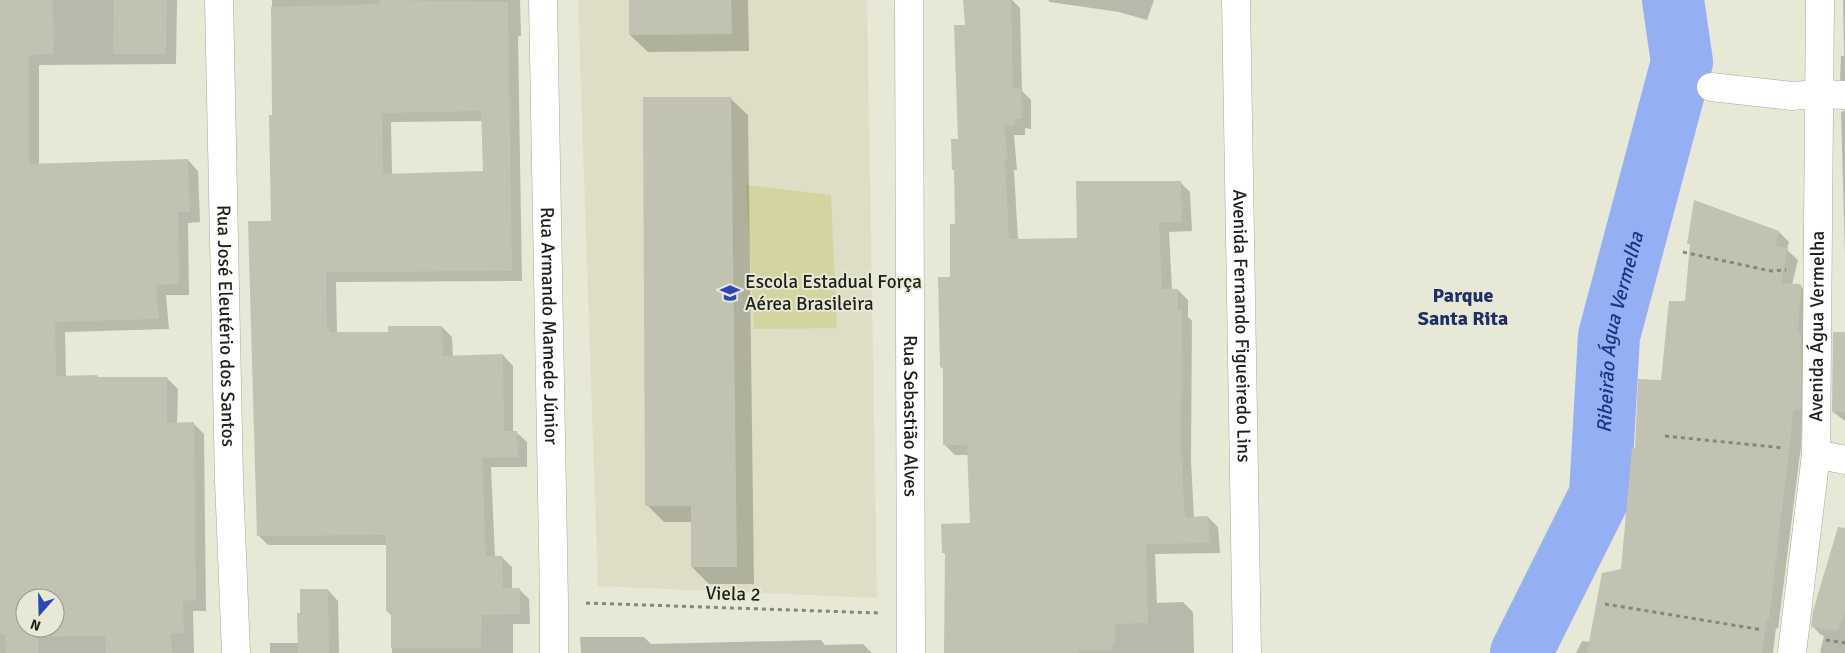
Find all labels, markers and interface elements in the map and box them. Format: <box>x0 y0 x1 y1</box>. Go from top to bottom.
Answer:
street label: Avenida Fernando Figueiredo Lins <box>1227 189 1256 463</box>
street label: Rua José Eleutério dos Santos <box>211 205 240 447</box>
street label: Rua Armando Mamede Júnior <box>535 207 563 445</box>
water label: Ribeirão Água Vermelha <box>1591 228 1649 434</box>
street label: Avenida Água Vermelha <box>1804 231 1830 422</box>
place label: Escola Estadual Força Aérea Brasileira <box>745 270 922 316</box>
school or university icon: Escola Estadual Força Aérea Brasileira <box>719 282 741 304</box>
district label: Parque Santa Rita <box>1418 283 1508 331</box>
street label: Rua Sebastião Alves <box>898 335 923 497</box>
street label: Viela 2 <box>705 581 761 607</box>
north arrow <box>15 588 65 638</box>
text: N <box>28 615 43 634</box>

